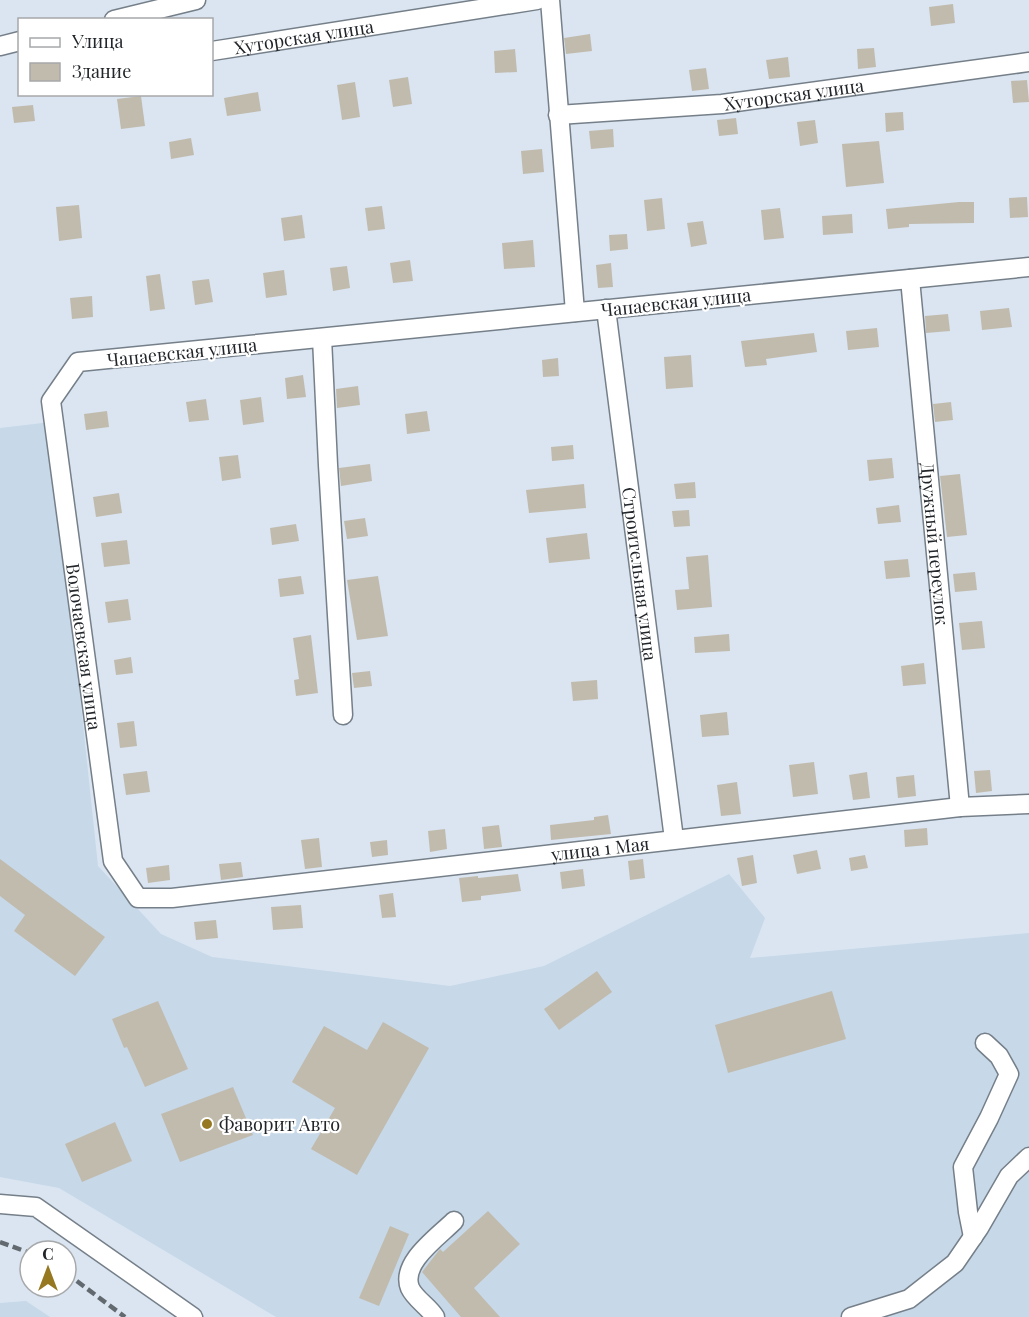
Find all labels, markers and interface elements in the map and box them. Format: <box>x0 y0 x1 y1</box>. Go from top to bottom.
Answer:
street label: Хуторская улица <box>232 14 375 59</box>
legend <box>18 18 213 96</box>
text: Улица <box>71 29 123 53</box>
text: Здание <box>72 59 131 83</box>
street label: Хуторская улица <box>723 73 865 116</box>
street label: Чапаевская улица <box>600 282 752 322</box>
street label: Чапаевская улица <box>106 332 258 372</box>
street label: Дружный переулок <box>915 461 955 626</box>
street label: Строительная улица <box>617 486 663 662</box>
street label: Волочаевская улица <box>61 562 107 732</box>
street label: улица 1 Мая <box>549 831 651 866</box>
place label: Фаворит Авто <box>219 1112 340 1136</box>
marker: Фаворит Авто <box>200 1117 214 1131</box>
north arrow <box>18 1239 78 1299</box>
text: С <box>42 1243 54 1264</box>

